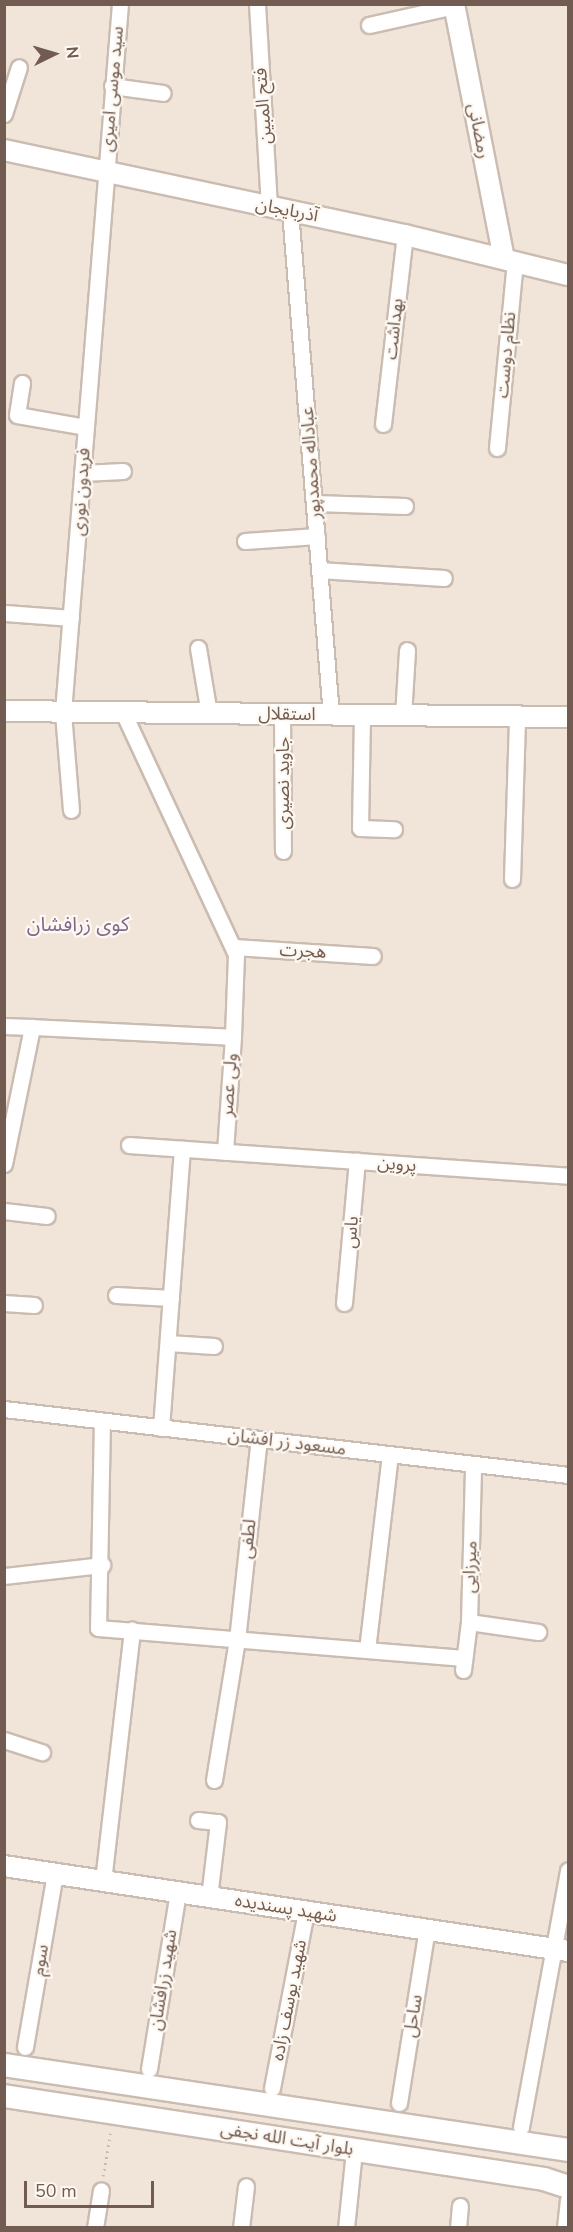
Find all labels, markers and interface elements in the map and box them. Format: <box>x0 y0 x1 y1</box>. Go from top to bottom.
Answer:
north arrow <box>24 24 84 84</box>
street label: سید موسی امیری <box>96 25 128 153</box>
text: N <box>60 46 83 59</box>
street label: فتح المبین <box>250 67 276 145</box>
street label: رمضانی <box>463 102 495 160</box>
street label: آذربایجان <box>254 193 320 227</box>
street label: بهداشت <box>380 297 408 361</box>
street label: نظام دوست <box>491 311 521 399</box>
street label: عباداله محمدپور <box>296 406 326 520</box>
street label: فریدون نوری <box>67 447 95 537</box>
street label: استقلال <box>258 703 316 725</box>
street label: جاوید نصیری <box>272 737 294 829</box>
district label: کوی زرافشان <box>27 912 129 936</box>
street label: هجرت <box>279 939 327 963</box>
street label: ولی عصر <box>216 1052 242 1118</box>
street label: پروین <box>377 1152 417 1176</box>
street label: یاس <box>339 1215 363 1249</box>
street label: مسعود زر افشان <box>227 1424 347 1460</box>
street label: لطفی <box>235 1518 261 1560</box>
street label: میرزایی <box>458 1540 482 1594</box>
street label: شهید پسندیده <box>234 1889 338 1927</box>
street label: شهید زرافشان <box>144 1928 182 2032</box>
street label: شهید یوسف زاده <box>267 1938 311 2062</box>
street label: سوم <box>27 1943 53 1977</box>
street label: ساحل <box>399 1993 427 2039</box>
street label: بلوار آیت الله نجفی <box>219 2118 355 2160</box>
scale bar <box>27 2169 158 2207</box>
text: 50 m <box>35 2179 77 2203</box>

